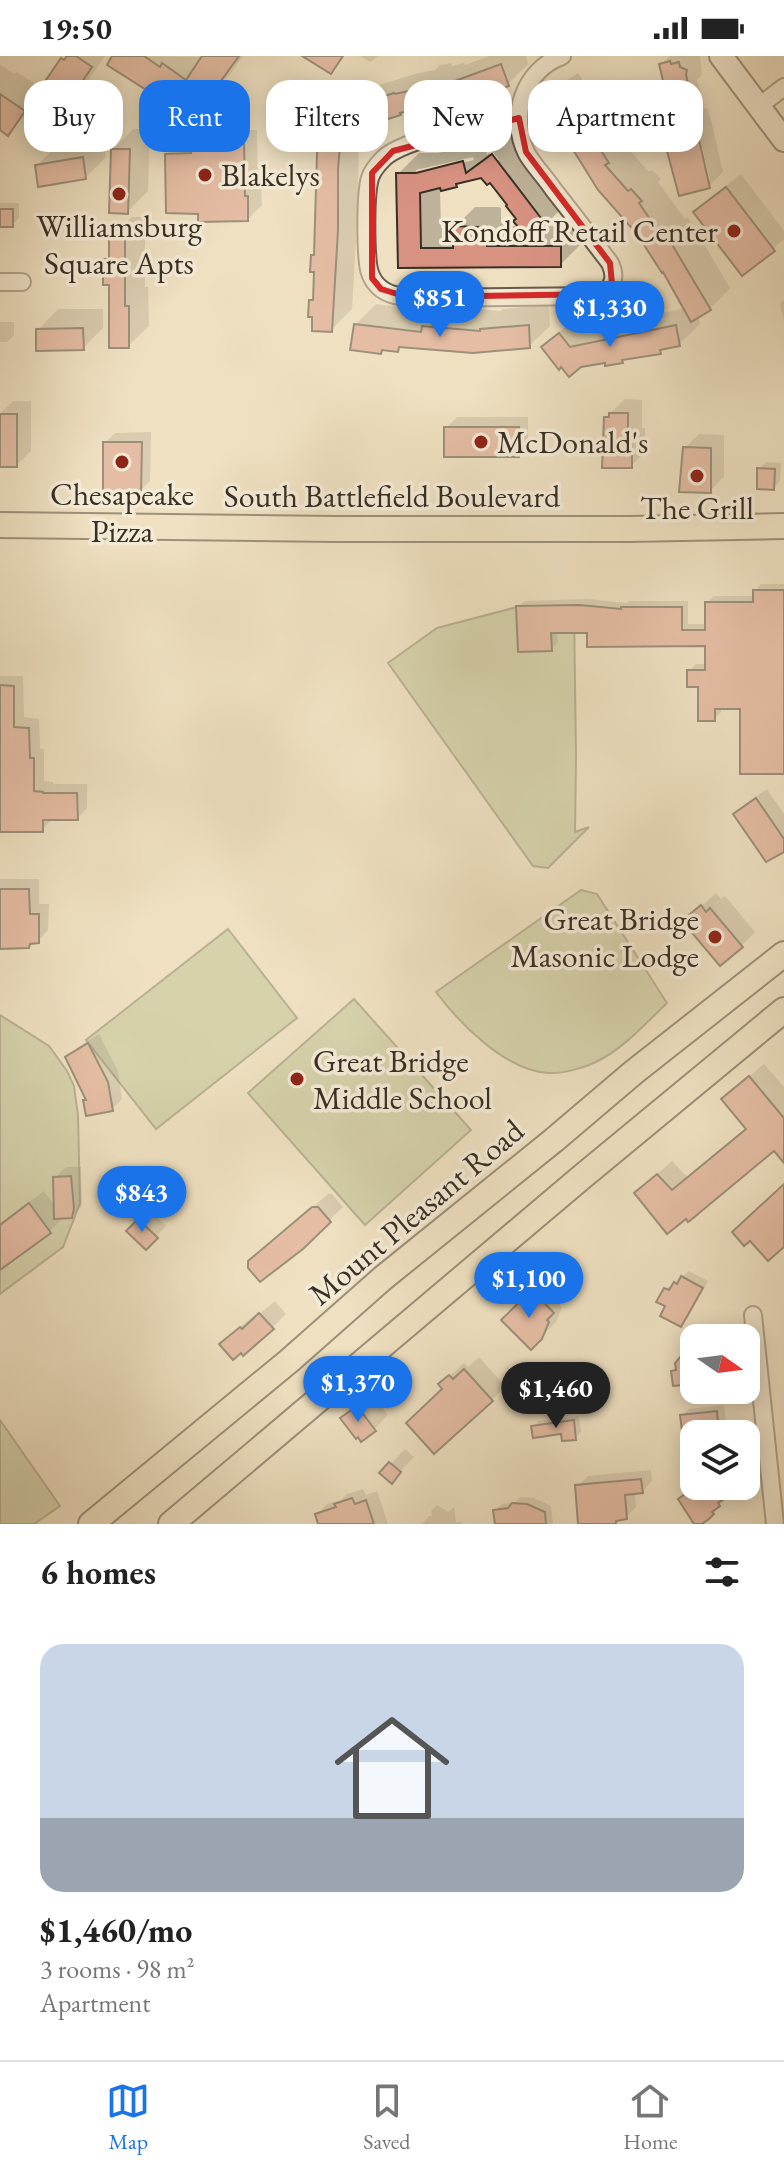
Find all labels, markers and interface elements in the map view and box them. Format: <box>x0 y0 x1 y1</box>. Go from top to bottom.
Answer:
text: 19:50 <box>40 9 112 48</box>
chip: Buy <box>24 80 123 152</box>
chip: Rent <box>139 80 250 152</box>
chip: Filters <box>266 80 388 152</box>
chip: New <box>404 80 512 152</box>
chip: Apartment <box>528 80 703 152</box>
place label: Blakelys <box>221 154 320 196</box>
marker: Blakelys <box>196 166 214 184</box>
marker: Williamsburg Square Apts <box>110 185 128 203</box>
place label: Williamsburg Square Apts <box>36 205 203 284</box>
place label: Kondoff Retail Center <box>441 210 718 252</box>
marker: Kondoff Retail Center <box>725 222 743 240</box>
pin: $851 <box>393 271 487 339</box>
text: $851 <box>413 280 467 314</box>
pin: $1,330 <box>545 281 675 349</box>
text: $1,330 <box>573 290 647 324</box>
place label: McDonald's <box>497 421 648 463</box>
marker: McDonald's <box>472 433 490 451</box>
marker: Chesapeake Pizza <box>113 453 131 471</box>
marker: The Grill <box>688 467 706 485</box>
place label: Chesapeake Pizza <box>50 473 194 552</box>
street label: South Battlefield Boulevard <box>224 475 561 517</box>
place label: The Grill <box>640 487 754 529</box>
place label: Great Bridge Masonic Lodge <box>511 898 699 977</box>
marker: Great Bridge Masonic Lodge <box>706 928 724 946</box>
place label: Great Bridge Middle School <box>313 1040 492 1119</box>
marker: Great Bridge Middle School <box>288 1070 306 1088</box>
street label: Mount Pleasant Road <box>300 1109 533 1314</box>
pin: $843 <box>95 1166 189 1234</box>
text: $843 <box>115 1175 169 1209</box>
pin: $1,100 <box>464 1252 594 1320</box>
text: $1,100 <box>492 1261 566 1295</box>
north arrow <box>680 1324 760 1404</box>
map controls <box>680 1324 760 1500</box>
pin: $1,370 <box>293 1356 423 1424</box>
pin: $1,460 <box>491 1362 621 1430</box>
text: $1,370 <box>321 1365 395 1399</box>
text: $1,460 <box>519 1371 593 1405</box>
button: layers <box>680 1420 760 1500</box>
text: 6 homes <box>40 1550 156 1594</box>
icon: filters <box>700 1550 744 1594</box>
icon: home <box>320 1696 464 1840</box>
text: $1,460/mo <box>40 1908 192 1952</box>
text: 3 rooms · 98 m² <box>40 1952 195 1986</box>
text: Apartment <box>40 1986 150 2020</box>
tab: Map <box>106 2079 150 2156</box>
tab: Saved <box>363 2079 410 2156</box>
tab: Home <box>623 2079 678 2156</box>

